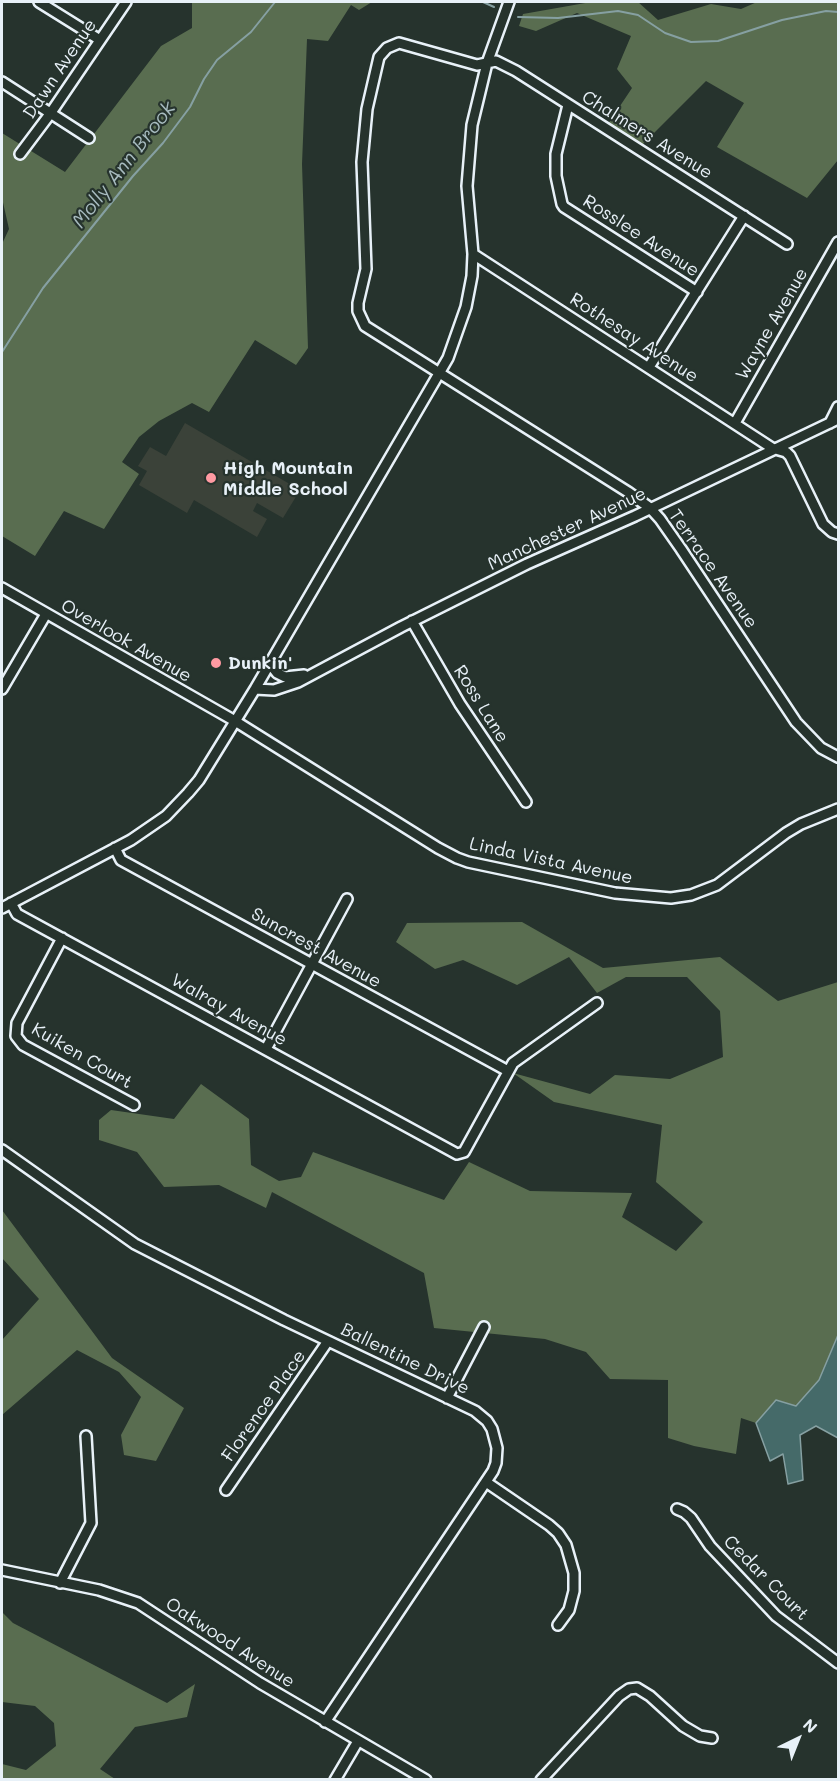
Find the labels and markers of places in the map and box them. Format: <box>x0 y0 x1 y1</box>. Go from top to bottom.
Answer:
place label: High Mountain Middle School <box>223 457 353 500</box>
marker: High Mountain Middle School <box>204 471 218 485</box>
place label: Dunkin' <box>228 652 292 674</box>
marker: Dunkin' <box>209 656 223 670</box>

